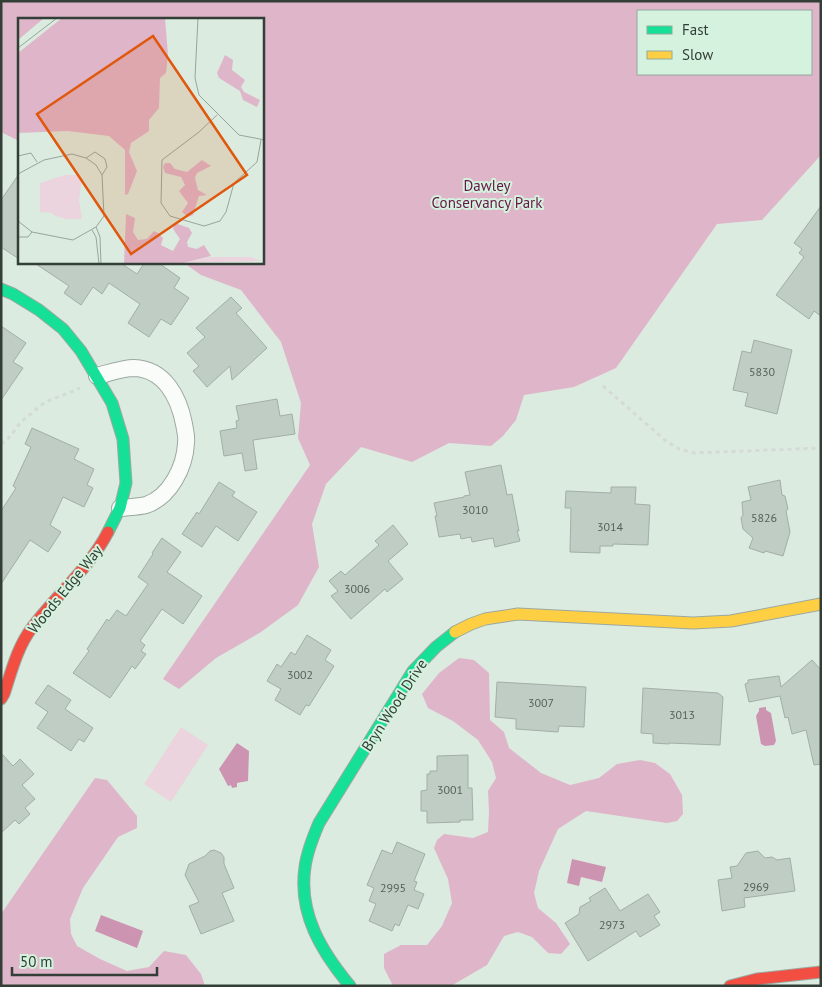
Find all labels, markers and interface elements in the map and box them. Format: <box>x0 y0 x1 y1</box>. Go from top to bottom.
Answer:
legend <box>637 10 812 75</box>
inset map <box>18 18 264 264</box>
text: Fast <box>682 20 709 39</box>
text: Slow <box>682 45 713 64</box>
park label: Dawley Conservancy Park <box>432 176 543 212</box>
house number: 5830 <box>749 364 776 379</box>
house number: 3010 <box>462 502 489 517</box>
house number: 5826 <box>751 510 777 525</box>
house number: 3014 <box>597 519 624 534</box>
street label: Woods Edge Way <box>24 541 106 637</box>
house number: 3006 <box>344 581 370 596</box>
street label: Bryn Wood Drive <box>357 655 431 755</box>
house number: 3002 <box>287 667 313 682</box>
house number: 3007 <box>528 695 554 710</box>
house number: 3013 <box>669 707 695 722</box>
house number: 3001 <box>437 782 463 797</box>
house number: 2969 <box>743 879 769 894</box>
house number: 2995 <box>380 880 406 895</box>
house number: 2973 <box>599 917 625 932</box>
scale bar <box>12 944 158 976</box>
text: 50 m <box>20 952 53 971</box>

